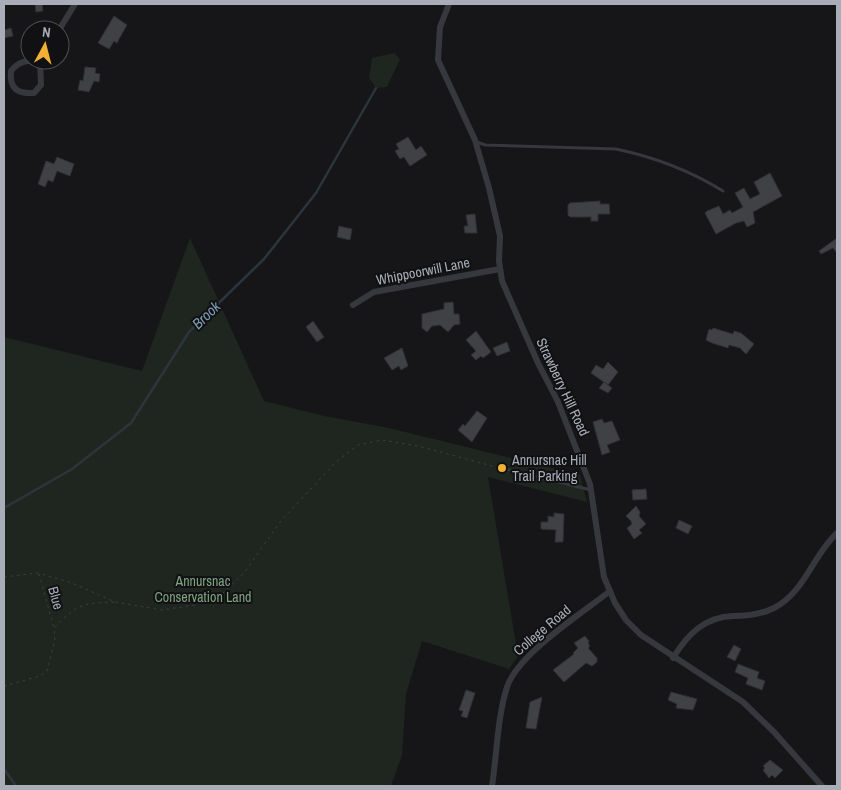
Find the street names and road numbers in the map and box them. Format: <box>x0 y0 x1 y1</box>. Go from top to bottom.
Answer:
street label: Whippoorwill Lane <box>375 253 471 289</box>
street label: Strawberry Hill Road <box>532 335 594 439</box>
street label: Blue <box>44 584 68 612</box>
street label: College Road <box>510 601 574 659</box>

